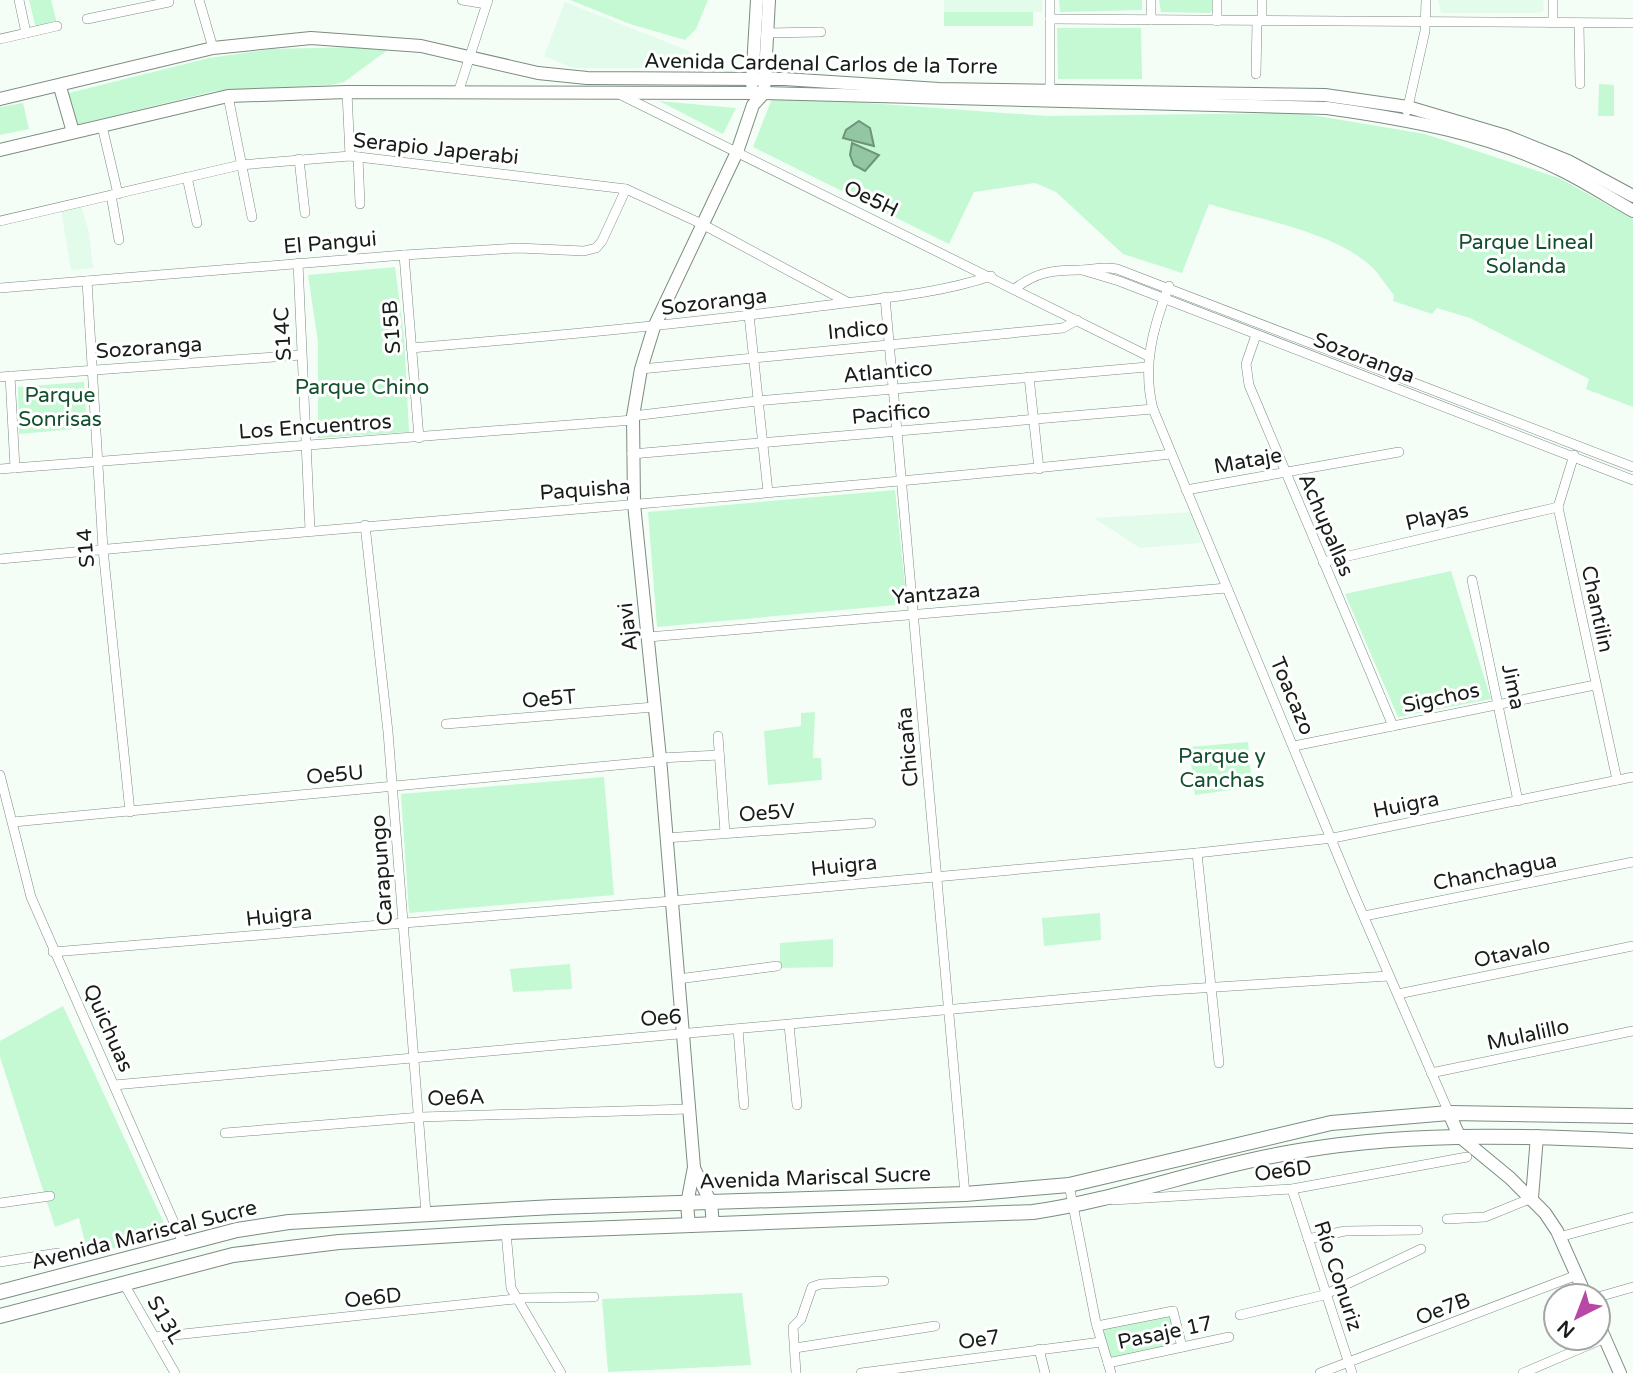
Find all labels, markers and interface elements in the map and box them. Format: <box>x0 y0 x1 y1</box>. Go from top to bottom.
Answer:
street label: Avenida Cardenal Carlos de la Torre <box>644 48 998 80</box>
street label: Serapio Japerabi <box>352 128 520 170</box>
street label: Oe5H <box>840 175 902 223</box>
street label: El Pangui <box>282 226 378 260</box>
park label: Parque Lineal Solanda <box>1458 230 1594 279</box>
street label: Sozoranga <box>660 283 768 321</box>
street label: S15B <box>378 299 406 355</box>
street label: S14C <box>269 306 297 362</box>
street label: Indico <box>827 315 889 345</box>
street label: Sozoranga <box>1310 327 1418 389</box>
street label: Sozoranga <box>95 332 203 364</box>
street label: Atlantico <box>842 356 934 388</box>
park label: Parque Chino <box>295 375 429 400</box>
park label: Parque Sonrisas <box>18 383 102 432</box>
street label: Pacifico <box>851 398 931 430</box>
street label: Los Encuentros <box>238 409 392 445</box>
street label: Mataje <box>1212 443 1284 479</box>
street label: Achupallas <box>1293 470 1359 580</box>
street label: Paquisha <box>539 474 631 506</box>
street label: Playas <box>1403 498 1471 536</box>
street label: S14 <box>72 527 100 569</box>
street label: Chantilin <box>1576 563 1618 655</box>
street label: Yantzaza <box>891 578 981 610</box>
street label: Ajavi <box>613 601 643 653</box>
street label: Toacazo <box>1264 653 1320 739</box>
street label: Jima <box>1496 662 1530 712</box>
street label: Sigchos <box>1400 678 1482 718</box>
street label: Oe5T <box>521 684 577 714</box>
street label: Chicaña <box>892 706 924 788</box>
park label: Parque y Canchas <box>1178 744 1266 793</box>
street label: Oe5U <box>305 760 365 790</box>
street label: Huigra <box>1371 786 1441 824</box>
street label: Oe5V <box>738 799 796 827</box>
street label: Carapungo <box>366 814 398 926</box>
street label: Chanchagua <box>1431 848 1559 896</box>
street label: Huigra <box>810 850 878 882</box>
street label: Huigra <box>245 900 313 932</box>
street label: Otavalo <box>1471 933 1553 973</box>
street label: Quichuas <box>78 980 138 1076</box>
street label: Oe6 <box>639 1004 683 1032</box>
street label: Mulalillo <box>1485 1014 1571 1056</box>
street label: Oe6A <box>427 1085 485 1111</box>
street label: Oe6D <box>1253 1155 1313 1187</box>
street label: Avenida Mariscal Sucre <box>699 1161 931 1195</box>
street label: Avenida Mariscal Sucre <box>29 1195 260 1275</box>
street label: Río Conuriz <box>1308 1218 1368 1334</box>
north arrow <box>1542 1282 1612 1352</box>
street label: Oe6D <box>343 1283 403 1313</box>
street label: Oe7B <box>1412 1287 1474 1331</box>
street label: S13L <box>141 1291 189 1349</box>
street label: Pasaje 17 <box>1115 1311 1215 1355</box>
text: N <box>1553 1316 1579 1342</box>
street label: Oe7 <box>957 1325 1001 1355</box>

